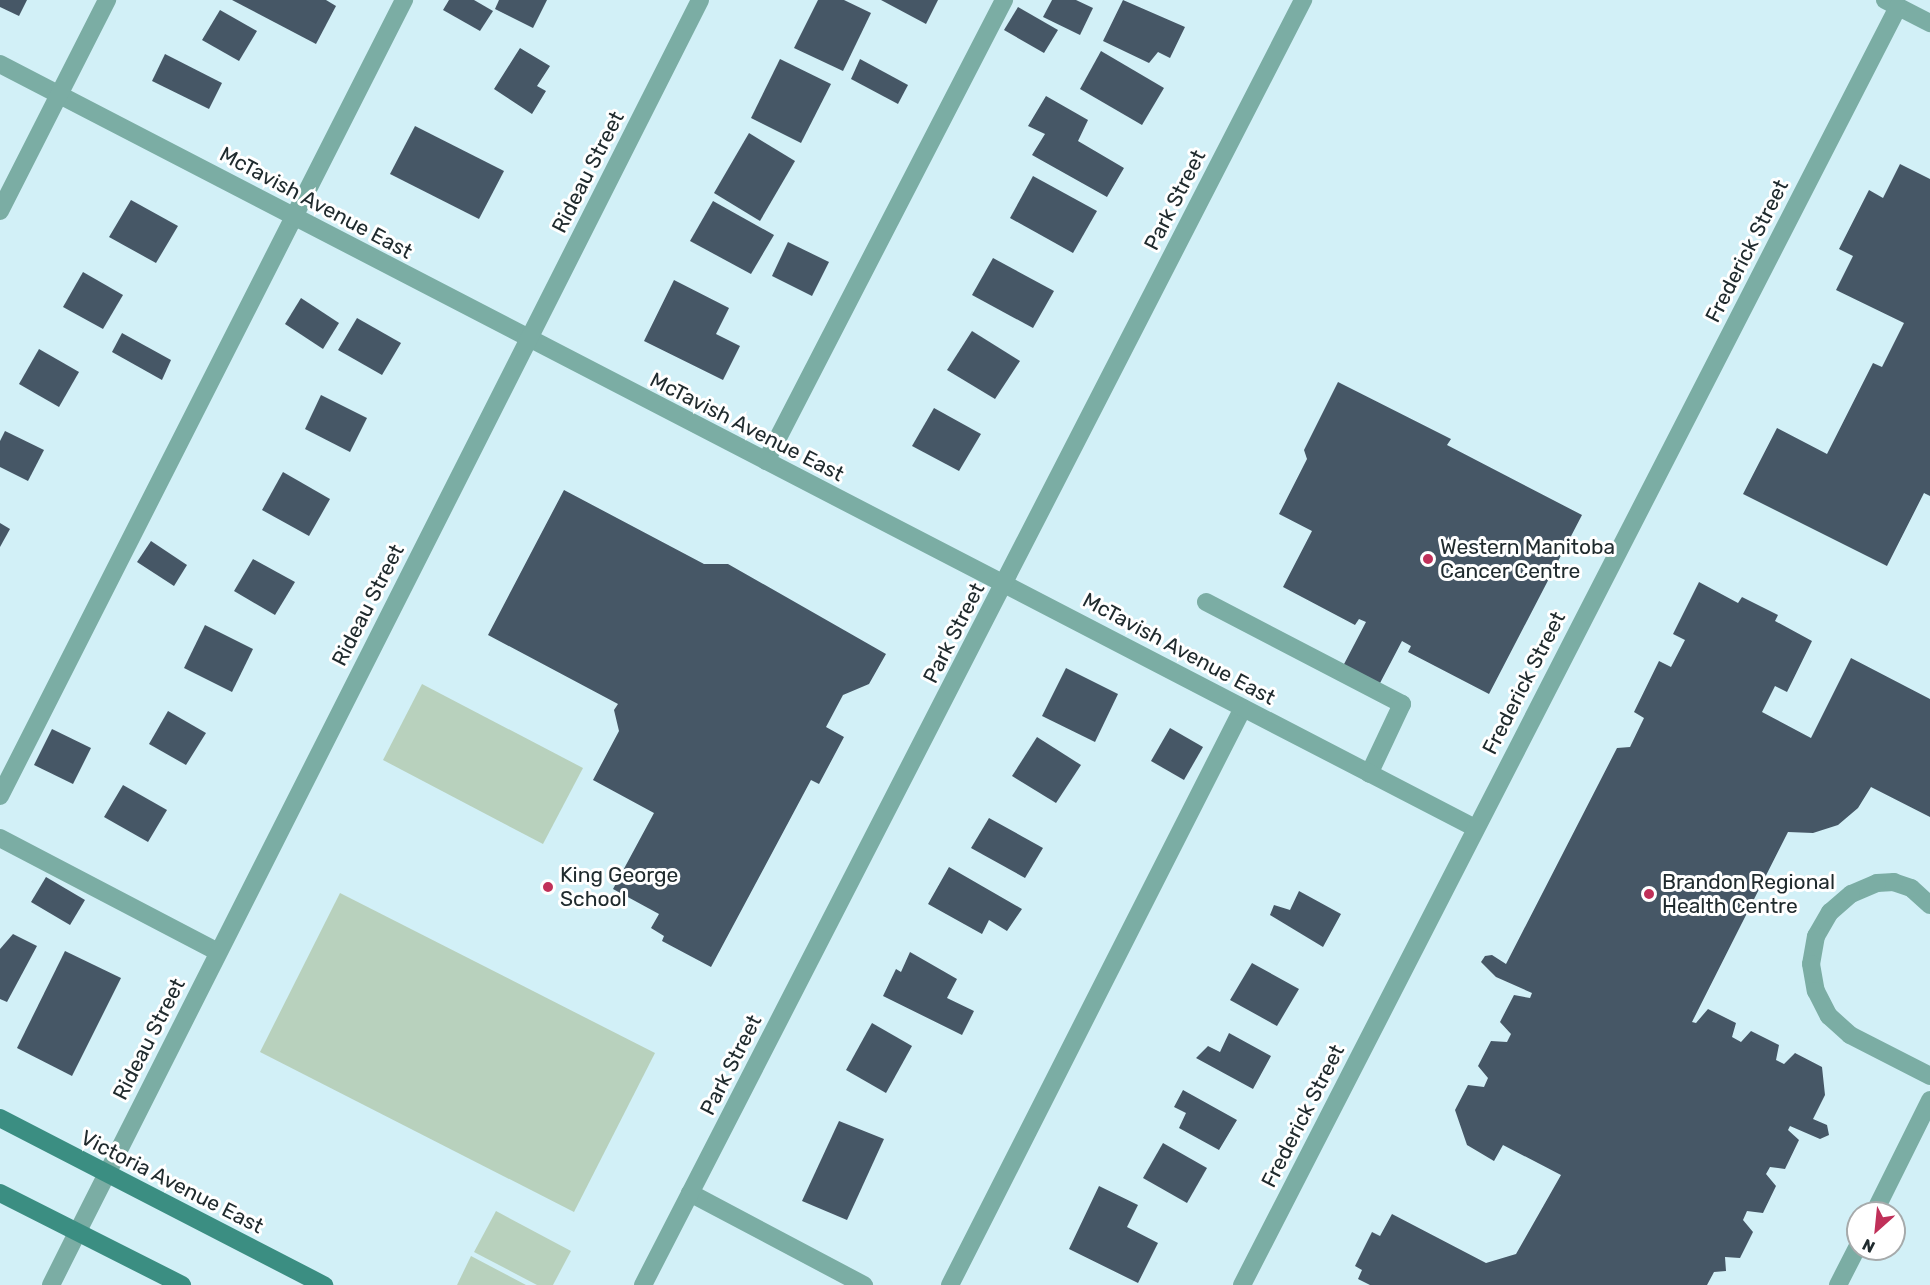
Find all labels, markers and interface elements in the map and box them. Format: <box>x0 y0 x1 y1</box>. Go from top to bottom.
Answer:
street label: Rideau Street <box>547 107 629 237</box>
street label: McTavish Avenue East <box>215 141 417 265</box>
street label: Park Street <box>1139 145 1211 255</box>
street label: Frederick Street <box>1700 175 1794 327</box>
street label: McTavish Avenue East <box>645 367 849 487</box>
place label: Western Manitoba Cancer Centre <box>1440 534 1615 584</box>
street label: Rideau Street <box>327 540 409 670</box>
marker: Western Manitoba Cancer Centre <box>1421 552 1435 566</box>
street label: Park Street <box>918 578 990 688</box>
street label: McTavish Avenue East <box>1078 587 1280 711</box>
street label: Frederick Street <box>1477 607 1571 759</box>
place label: King George School <box>560 862 678 912</box>
place label: Brandon Regional Health Centre <box>1662 869 1835 919</box>
marker: King George School <box>541 880 555 894</box>
marker: Brandon Regional Health Centre <box>1640 885 1658 903</box>
street label: Rideau Street <box>108 974 190 1104</box>
street label: Park Street <box>695 1010 767 1120</box>
street label: Frederick Street <box>1256 1040 1350 1192</box>
street label: Victoria Avenue East <box>76 1125 268 1239</box>
north arrow <box>1846 1201 1906 1261</box>
text: N <box>1859 1235 1878 1257</box>

